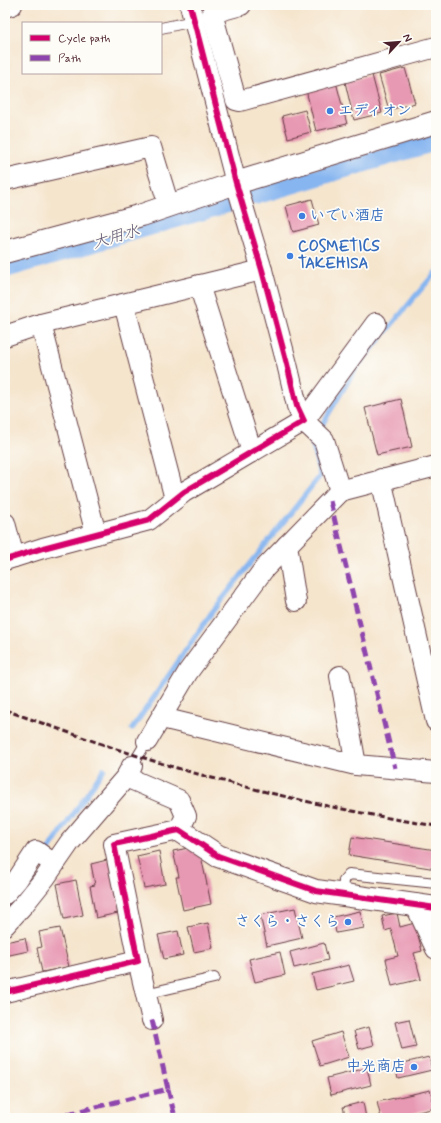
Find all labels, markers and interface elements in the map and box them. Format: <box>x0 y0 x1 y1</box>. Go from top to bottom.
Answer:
legend <box>22 22 162 74</box>
north arrow <box>379 22 419 62</box>
text: Cycle path <box>58 31 110 47</box>
text: N <box>399 32 415 44</box>
text: Path <box>58 51 81 67</box>
place label: エディオン <box>338 101 412 121</box>
marker: エディオン <box>325 106 335 116</box>
place label: いでい酒店 <box>310 206 385 226</box>
marker: いでい酒店 <box>297 211 307 221</box>
water label: 大用水 <box>90 220 142 254</box>
place label: COSMETICS TAKEHISA <box>298 237 380 274</box>
marker: COSMETICS TAKEHISA <box>285 251 295 261</box>
place label: さくら・さくら <box>235 912 340 932</box>
marker: さくら・さくら <box>343 917 353 927</box>
place label: 中光商店 <box>346 1057 406 1077</box>
marker: 中光商店 <box>409 1062 419 1072</box>

